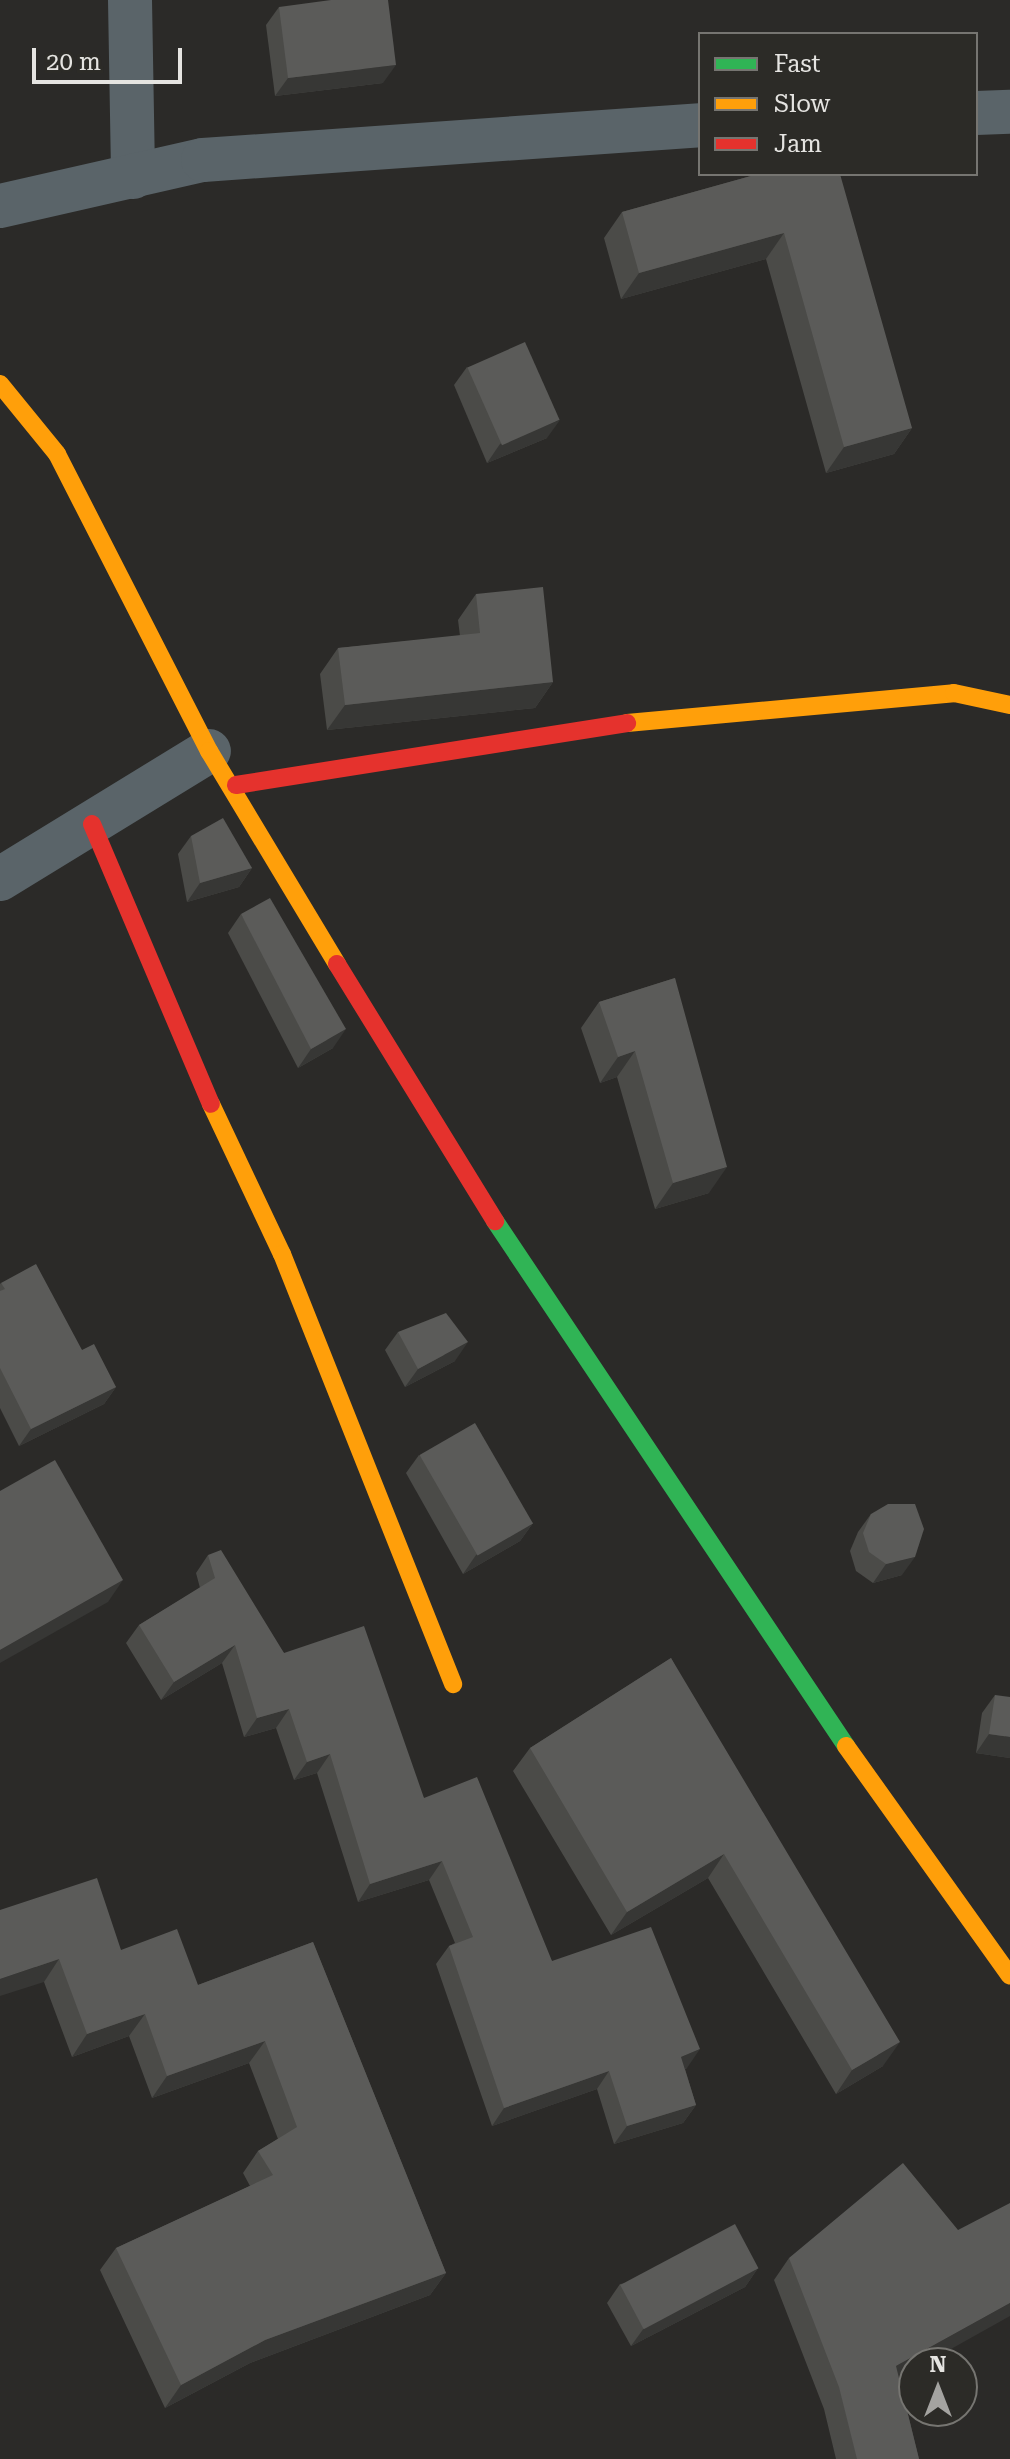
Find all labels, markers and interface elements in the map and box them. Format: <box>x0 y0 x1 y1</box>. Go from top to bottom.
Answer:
scale bar <box>36 32 186 82</box>
legend <box>698 32 978 176</box>
text: 20 m <box>46 48 101 76</box>
text: Fast <box>774 50 821 78</box>
text: Slow <box>774 90 830 118</box>
text: Jam <box>774 130 822 158</box>
north arrow <box>898 2347 978 2427</box>
text: N <box>930 2352 946 2377</box>

